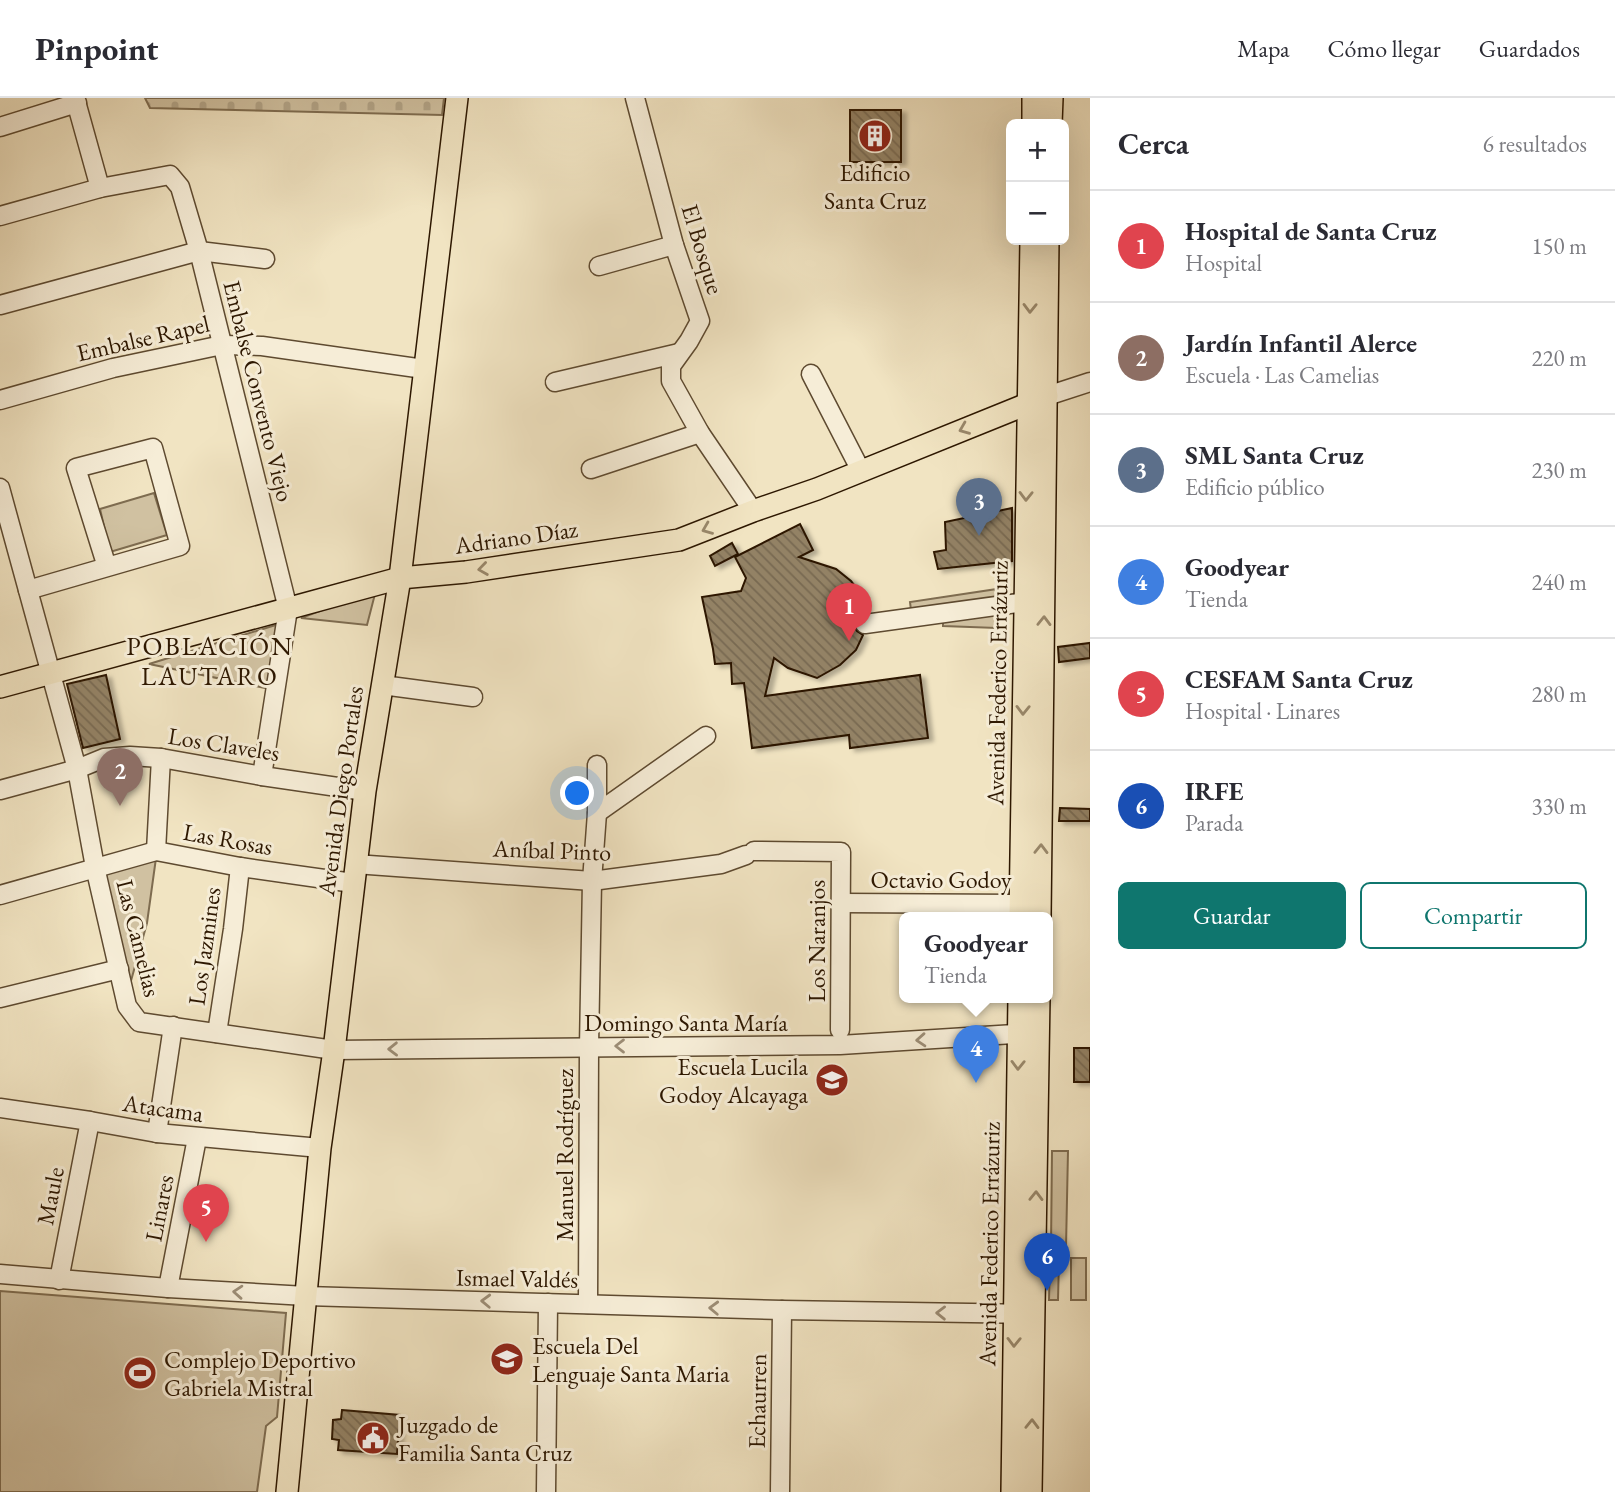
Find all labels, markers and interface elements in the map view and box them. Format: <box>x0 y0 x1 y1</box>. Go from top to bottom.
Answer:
text: Pinpoint <box>35 27 158 70</box>
text: Mapa <box>1237 33 1290 64</box>
text: Cómo llegar <box>1328 33 1441 64</box>
text: Guardados <box>1479 33 1580 64</box>
building icon: Edificio Santa Cruz <box>856 117 894 155</box>
map controls <box>1006 119 1069 245</box>
button: + <box>1006 119 1069 182</box>
text: Cerca <box>1118 124 1189 163</box>
text: 6 resultados <box>1483 129 1587 159</box>
place label: Edificio Santa Cruz <box>824 157 926 216</box>
button: − <box>1006 182 1069 245</box>
street label: El Bosque <box>675 200 731 298</box>
text: Hospital de Santa Cruz <box>1185 214 1437 248</box>
text: 1 <box>1135 231 1147 261</box>
text: 150 m <box>1531 231 1587 261</box>
text: Hospital <box>1185 248 1262 278</box>
street label: Embalse Convento Viejo <box>217 277 301 505</box>
one-way arrow <box>1022 303 1037 314</box>
street label: Embalse Rapel <box>73 308 213 368</box>
text: Jardín Infantil Alerce <box>1185 326 1417 360</box>
text: 2 <box>1135 343 1147 373</box>
text: 220 m <box>1531 343 1587 373</box>
text: Escuela · Las Camelias <box>1185 360 1379 390</box>
one-way arrow <box>959 421 972 435</box>
text: SML Santa Cruz <box>1185 438 1364 472</box>
text: 3 <box>1135 455 1147 485</box>
text: 230 m <box>1531 455 1587 485</box>
text: Edificio público <box>1185 472 1325 502</box>
pin: 3 <box>956 478 1002 536</box>
one-way arrow <box>1018 491 1034 502</box>
street label: Adriano Díaz <box>452 513 579 561</box>
one-way arrow <box>701 521 713 535</box>
text: Goodyear <box>1185 550 1289 584</box>
street label: Avenida Federico Errázuriz <box>979 560 1015 807</box>
one-way arrow <box>478 561 489 576</box>
text: 4 <box>1135 567 1147 597</box>
text: 240 m <box>1531 567 1587 597</box>
pin: 1 <box>826 583 872 641</box>
text: Tienda <box>1185 584 1248 614</box>
one-way arrow <box>1036 615 1052 626</box>
district label: POBLACIÓN LAUTARO <box>126 629 294 693</box>
text: CESFAM Santa Cruz <box>1185 662 1413 696</box>
text: 5 <box>1135 679 1147 709</box>
text: 280 m <box>1531 679 1587 709</box>
street label: Avenida Diego Portales <box>310 684 370 899</box>
text: Hospital · Linares <box>1185 696 1340 726</box>
one-way arrow <box>1015 705 1031 716</box>
street label: Los Claveles <box>166 720 282 768</box>
pin: 2 <box>97 748 143 806</box>
text: IRFE <box>1185 774 1243 808</box>
your location <box>560 776 594 810</box>
text: 6 <box>1135 791 1147 821</box>
text: 330 m <box>1531 791 1587 821</box>
text: Parada <box>1185 808 1243 838</box>
street label: Las Rosas <box>181 816 275 862</box>
street label: Aníbal Pinto <box>491 832 612 868</box>
one-way arrow <box>1033 843 1049 853</box>
street label: Octavio Godoy <box>870 864 1012 895</box>
street label: Las Camelias <box>109 876 169 1000</box>
street label: Los Naranjos <box>801 880 832 1002</box>
button: Guardar <box>1118 882 1346 949</box>
button: Compartir <box>1360 882 1587 949</box>
street label: Los Jazmines <box>180 885 228 1007</box>
popup <box>899 912 1053 1003</box>
text: Goodyear <box>924 926 1028 960</box>
text: Tienda <box>924 960 987 990</box>
street label: Domingo Santa María <box>584 1007 788 1038</box>
pin: 4 <box>953 1025 999 1083</box>
one-way arrow <box>915 1032 926 1047</box>
one-way arrow <box>614 1039 625 1054</box>
one-way arrow <box>387 1041 397 1057</box>
place label: Escuela Lucila Godoy Alcayaga <box>659 1051 808 1110</box>
school or university icon: Escuela Lucila Godoy Alcayaga <box>813 1061 851 1099</box>
one-way arrow <box>1010 1061 1026 1071</box>
street label: Manuel Rodríguez <box>549 1069 580 1241</box>
street label: Atacama <box>120 1087 206 1129</box>
street label: Avenida Federico Errázuriz <box>971 1121 1007 1368</box>
street label: Maule <box>29 1164 71 1228</box>
street label: Linares <box>137 1172 181 1244</box>
pin: 5 <box>183 1184 229 1242</box>
one-way arrow <box>1028 1191 1044 1201</box>
pin: 6 <box>1024 1233 1070 1291</box>
street label: Ismael Valdés <box>456 1261 578 1295</box>
one-way arrow <box>232 1285 243 1300</box>
one-way arrow <box>481 1294 492 1309</box>
one-way arrow <box>708 1300 719 1316</box>
one-way arrow <box>936 1305 946 1321</box>
place label: Escuela Del Lenguaje Santa Maria <box>532 1330 730 1389</box>
one-way arrow <box>1007 1337 1022 1348</box>
school or university icon: Escuela Del Lenguaje Santa Maria <box>488 1340 526 1378</box>
place label: Complejo Deportivo Gabriela Mistral <box>164 1344 356 1403</box>
street label: Echaurren <box>741 1353 773 1449</box>
sports icon: Complejo Deportivo Gabriela Mistral <box>121 1354 159 1392</box>
place label: Juzgado de Familia Santa Cruz <box>396 1409 572 1468</box>
one-way arrow <box>1025 1418 1040 1429</box>
public building icon: Juzgado de Familia Santa Cruz <box>354 1419 392 1457</box>

